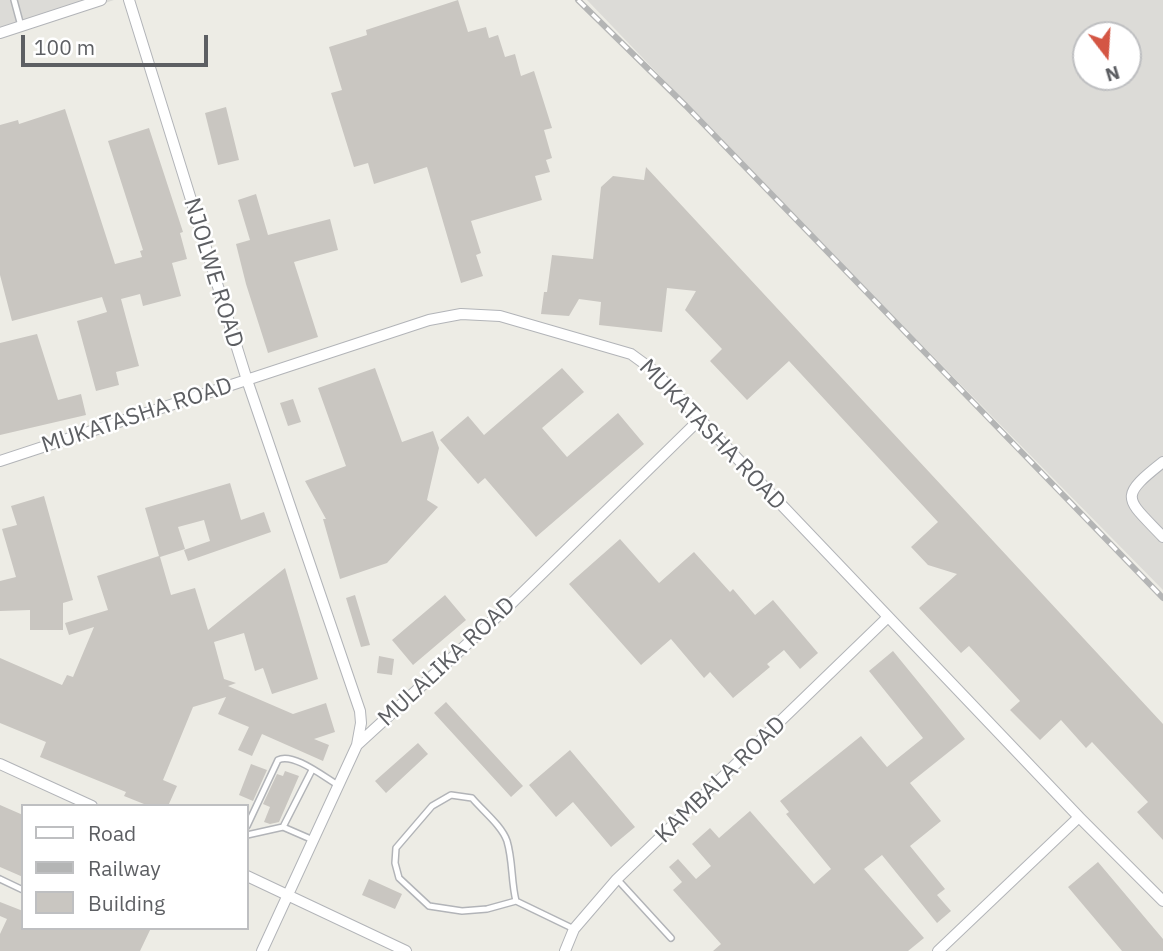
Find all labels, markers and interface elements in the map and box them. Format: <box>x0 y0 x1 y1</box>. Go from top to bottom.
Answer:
scale bar <box>24 21 212 65</box>
north arrow <box>1072 21 1142 91</box>
text: 100 m <box>34 33 95 61</box>
text: N <box>1102 61 1123 88</box>
street label: NJOLWE ROAD <box>177 195 249 351</box>
street label: MUKATASHA ROAD <box>633 354 791 516</box>
street label: MUKATASHA ROAD <box>38 372 236 460</box>
street label: MULALIKA ROAD <box>373 592 521 732</box>
street label: KAMBALA ROAD <box>650 711 792 849</box>
legend <box>21 804 248 930</box>
text: Road <box>88 819 136 847</box>
text: Railway <box>88 854 161 882</box>
text: Building <box>88 889 165 917</box>

